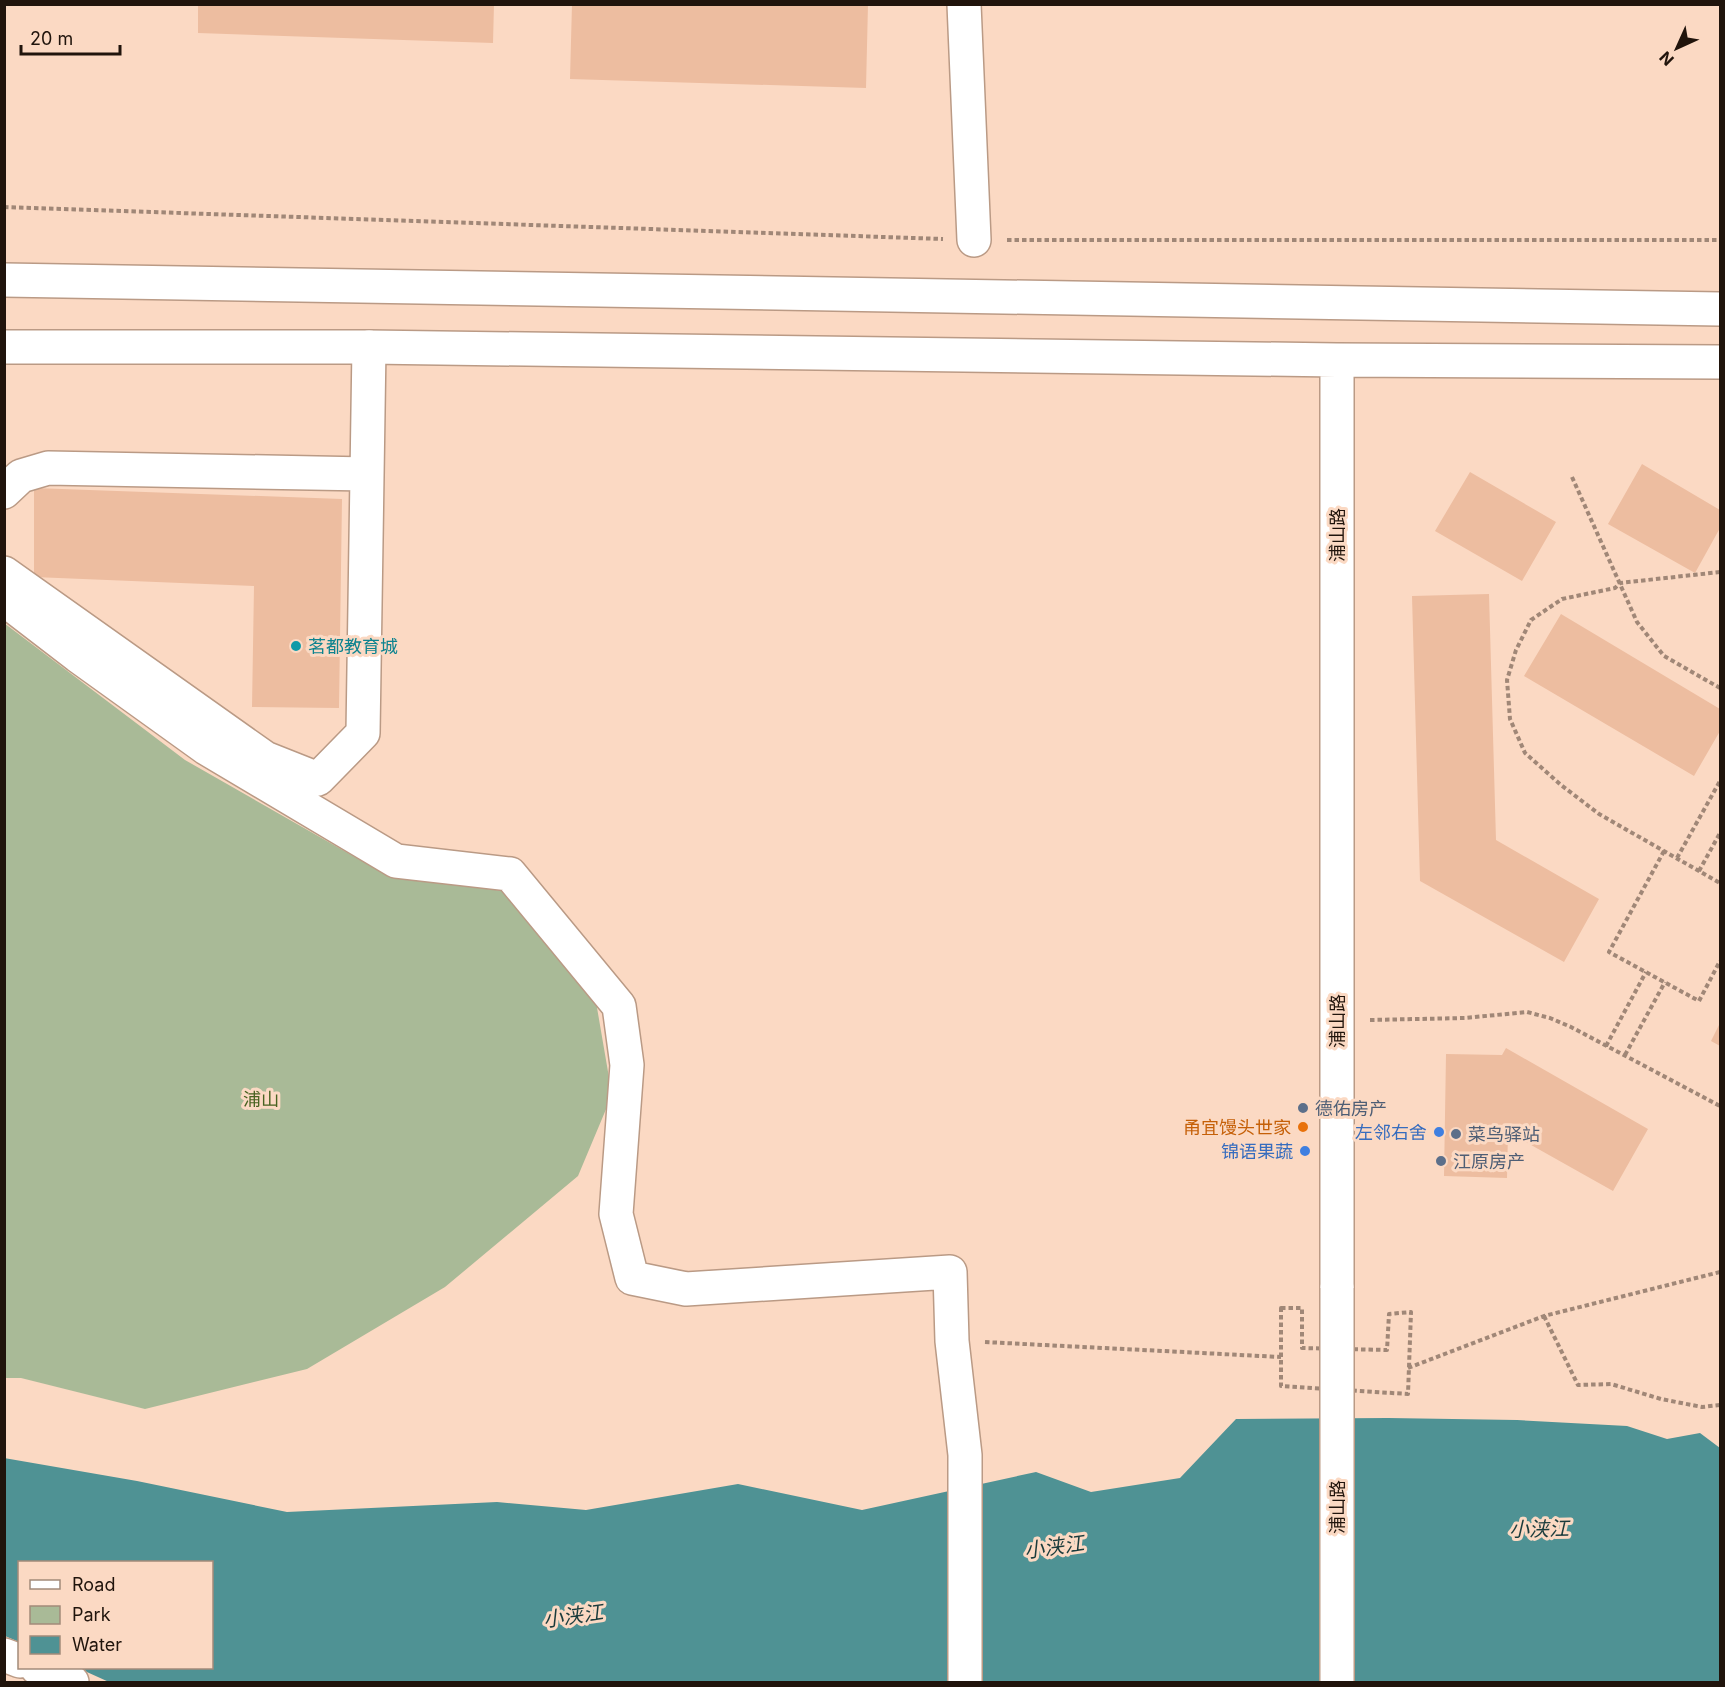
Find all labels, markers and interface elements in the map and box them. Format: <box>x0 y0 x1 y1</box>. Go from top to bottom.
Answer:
scale bar <box>21 18 120 56</box>
north arrow <box>1647 18 1707 78</box>
text: 20 m <box>30 28 73 49</box>
text: N <box>1655 47 1678 70</box>
street label: 浦山路 <box>1327 508 1348 562</box>
place label: 茗都教育城 <box>308 636 398 657</box>
marker: 茗都教育城 <box>289 639 303 653</box>
street label: 浦山路 <box>1327 994 1348 1048</box>
park label: 浦山 <box>243 1089 279 1110</box>
place label: 德佑房产 <box>1315 1098 1387 1119</box>
marker: 德佑房产 <box>1296 1101 1310 1115</box>
place label: 甬宜馒头世家 <box>1183 1117 1291 1138</box>
marker: 甬宜馒头世家 <box>1296 1120 1310 1134</box>
place label: 左邻右舍 <box>1355 1122 1427 1143</box>
place label: 菜鸟驿站 <box>1468 1124 1540 1145</box>
marker: 左邻右舍 <box>1432 1125 1446 1139</box>
marker: 菜鸟驿站 <box>1449 1127 1463 1141</box>
place label: 锦语果蔬 <box>1221 1141 1293 1162</box>
marker: 锦语果蔬 <box>1298 1144 1312 1158</box>
place label: 江原房产 <box>1453 1151 1525 1172</box>
marker: 江原房产 <box>1434 1154 1448 1168</box>
street label: 浦山路 <box>1327 1480 1348 1534</box>
water label: 小浃江 <box>1509 1516 1571 1542</box>
water label: 小浃江 <box>1023 1531 1087 1563</box>
legend <box>18 1561 213 1669</box>
text: Road <box>72 1574 115 1595</box>
water label: 小浃江 <box>542 1600 606 1632</box>
text: Park <box>72 1604 111 1625</box>
text: Water <box>72 1634 122 1655</box>

